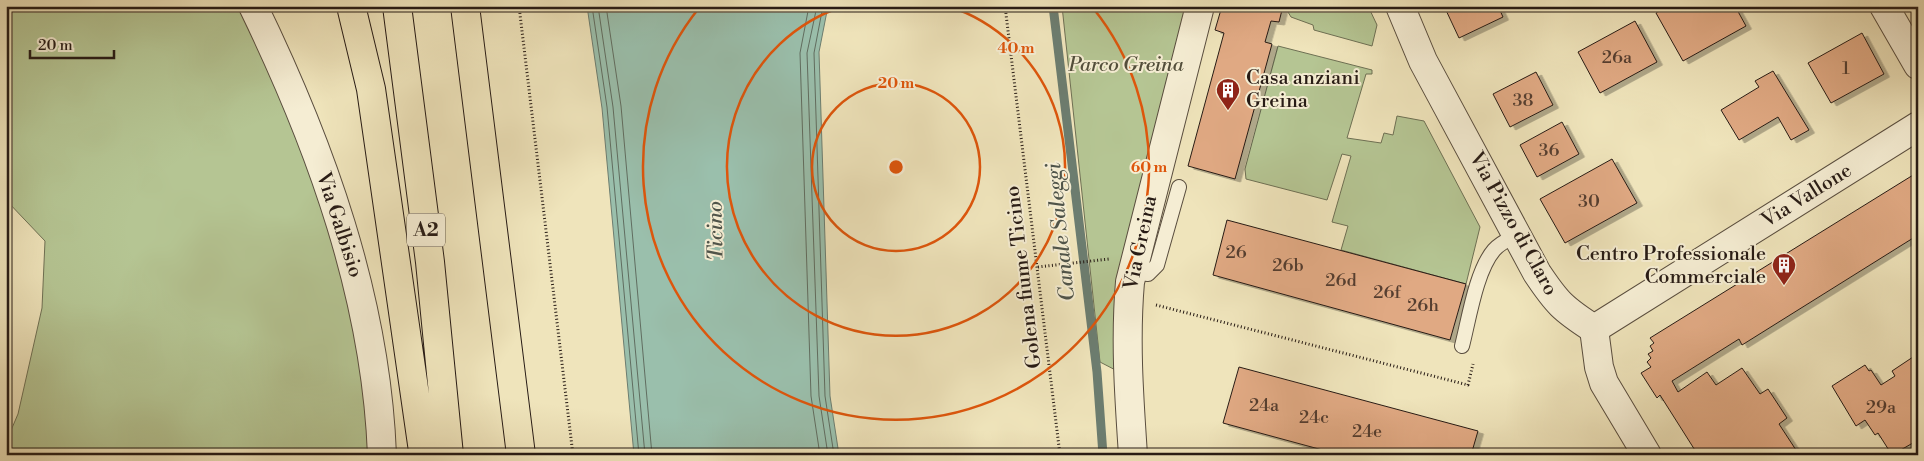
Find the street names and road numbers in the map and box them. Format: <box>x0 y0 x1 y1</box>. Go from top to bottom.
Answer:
street label: Via Pizzo di Claro <box>1463 147 1563 300</box>
street label: Via Vallone <box>1756 158 1857 234</box>
street label: Via Galbisio <box>310 168 368 281</box>
street label: Golena fiume Ticino <box>1000 184 1048 370</box>
street label: Via Greina <box>1119 193 1163 294</box>
road number: A2 <box>407 214 445 246</box>

